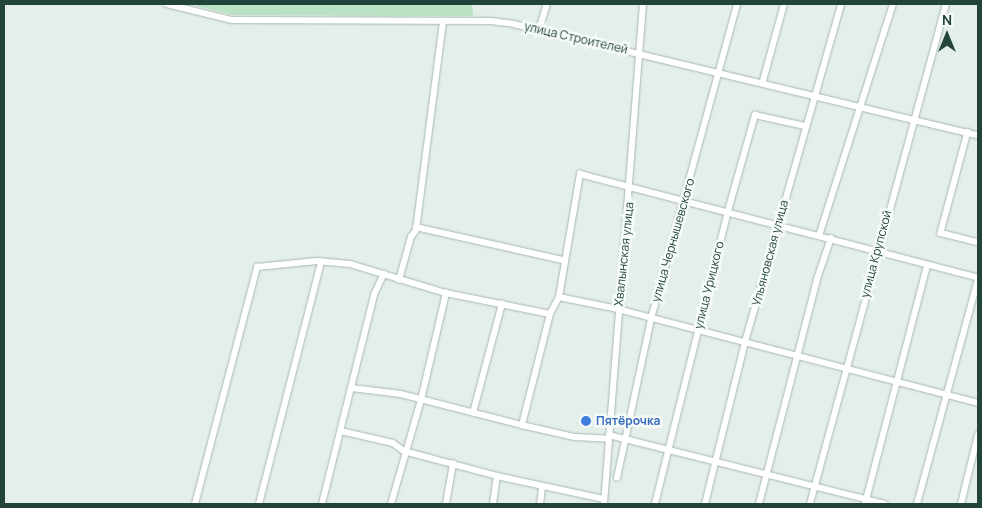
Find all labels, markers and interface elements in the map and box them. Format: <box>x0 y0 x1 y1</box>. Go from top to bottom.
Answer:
north arrow <box>922 10 972 60</box>
text: N <box>942 10 952 29</box>
street label: улица Строителей <box>523 19 629 57</box>
street label: улица Чернышевского <box>648 177 698 303</box>
street label: Ульяновская улица <box>749 198 791 308</box>
street label: Хвалынская улица <box>611 201 637 307</box>
street label: улица Крупской <box>857 209 895 299</box>
street label: улица Урицкого <box>691 240 727 330</box>
place label: Пятёрочка <box>596 414 660 428</box>
marker: Пятёрочка <box>580 415 592 427</box>

